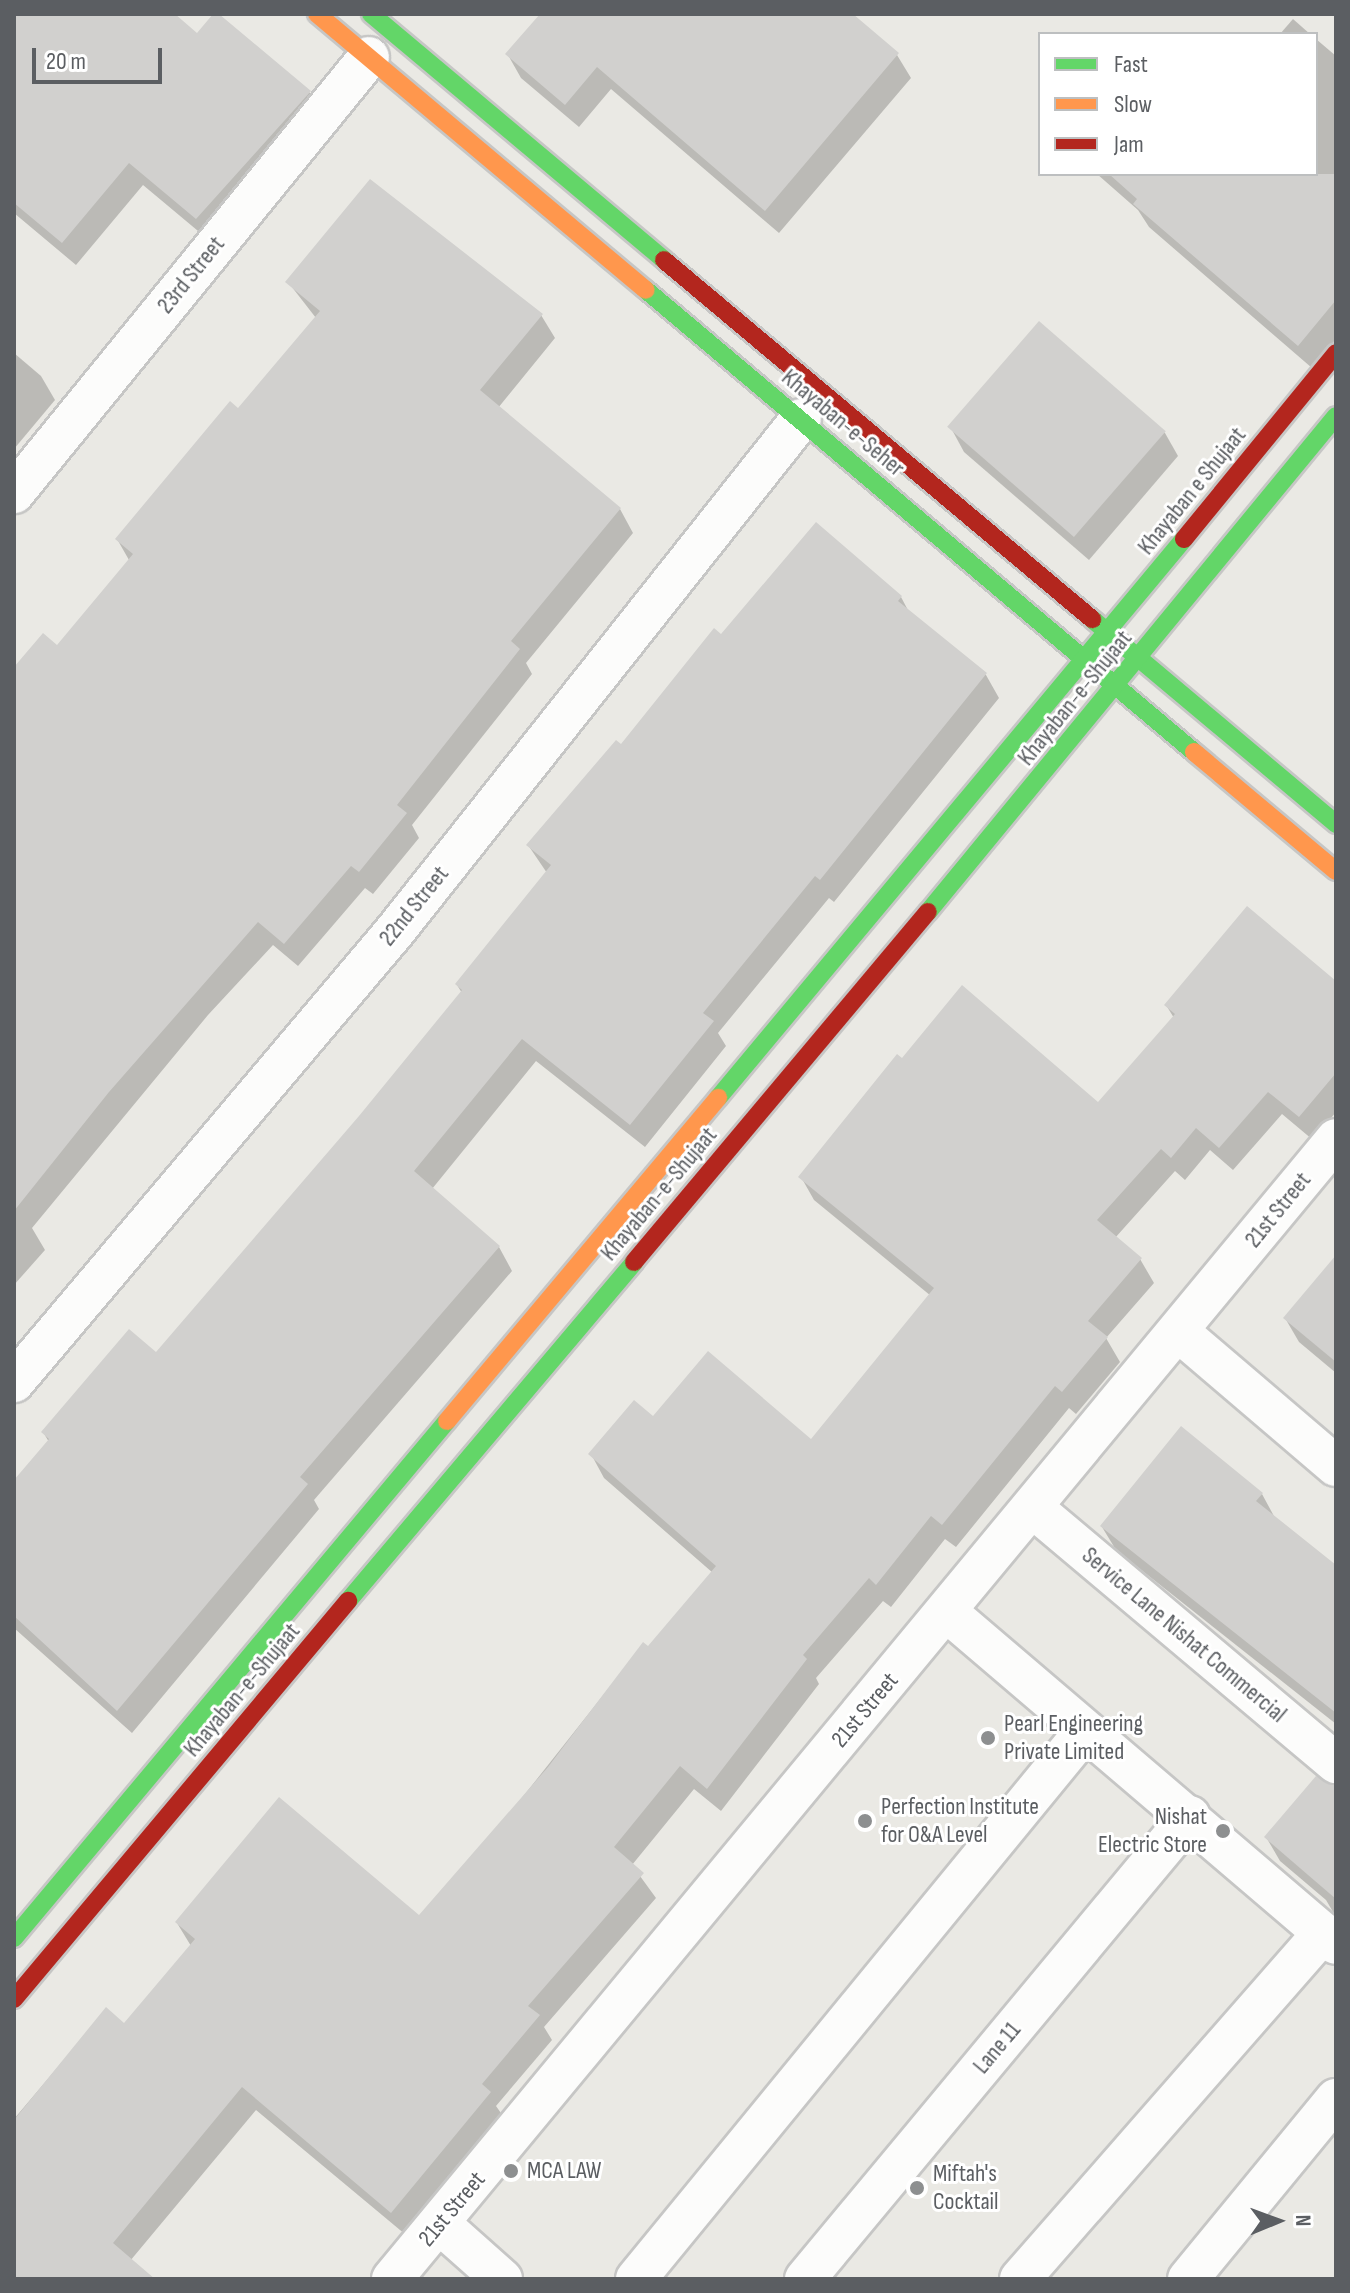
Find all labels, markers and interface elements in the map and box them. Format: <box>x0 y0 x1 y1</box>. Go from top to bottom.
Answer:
scale bar <box>36 32 166 82</box>
legend <box>1038 32 1318 176</box>
text: 20 m <box>46 47 86 76</box>
text: Fast <box>1114 50 1148 79</box>
text: Slow <box>1114 90 1152 119</box>
text: Jam <box>1114 130 1144 159</box>
street label: 23rd Street <box>151 231 231 319</box>
street label: Khayaban-e-Seher <box>776 363 910 483</box>
street label: Khayaban e Shujaat <box>1132 421 1252 561</box>
street label: Khayaban-e-Shujaat <box>1012 625 1138 771</box>
street label: 22nd Street <box>373 860 455 952</box>
street label: Khayaban-e-Shujaat <box>595 1121 723 1267</box>
street label: 21st Street <box>1239 1166 1317 1254</box>
street label: Service Lane Nishat Commercial <box>1076 1541 1292 1729</box>
street label: Khayaban-e-Shujaat <box>178 1617 306 1763</box>
street label: 21st Street <box>825 1667 905 1753</box>
place label: Pearl Engineering Private Limited <box>1004 1710 1143 1766</box>
marker: Pearl Engineering Private Limited <box>979 1729 997 1747</box>
place label: Perfection Institute for O&A Level <box>881 1793 1039 1849</box>
place label: Nishat Electric Store <box>1098 1803 1207 1859</box>
marker: Perfection Institute for O&A Level <box>856 1812 874 1830</box>
marker: Nishat Electric Store <box>1214 1822 1232 1840</box>
street label: Lane 11 <box>967 2016 1027 2080</box>
place label: MCA LAW <box>527 2157 601 2185</box>
place label: Miftah's Cocktail <box>933 2160 999 2216</box>
marker: MCA LAW <box>502 2162 520 2180</box>
street label: 21st Street <box>412 2166 492 2252</box>
marker: Miftah's Cocktail <box>908 2179 926 2197</box>
north arrow <box>1238 2181 1318 2261</box>
text: N <box>1289 2214 1316 2227</box>

